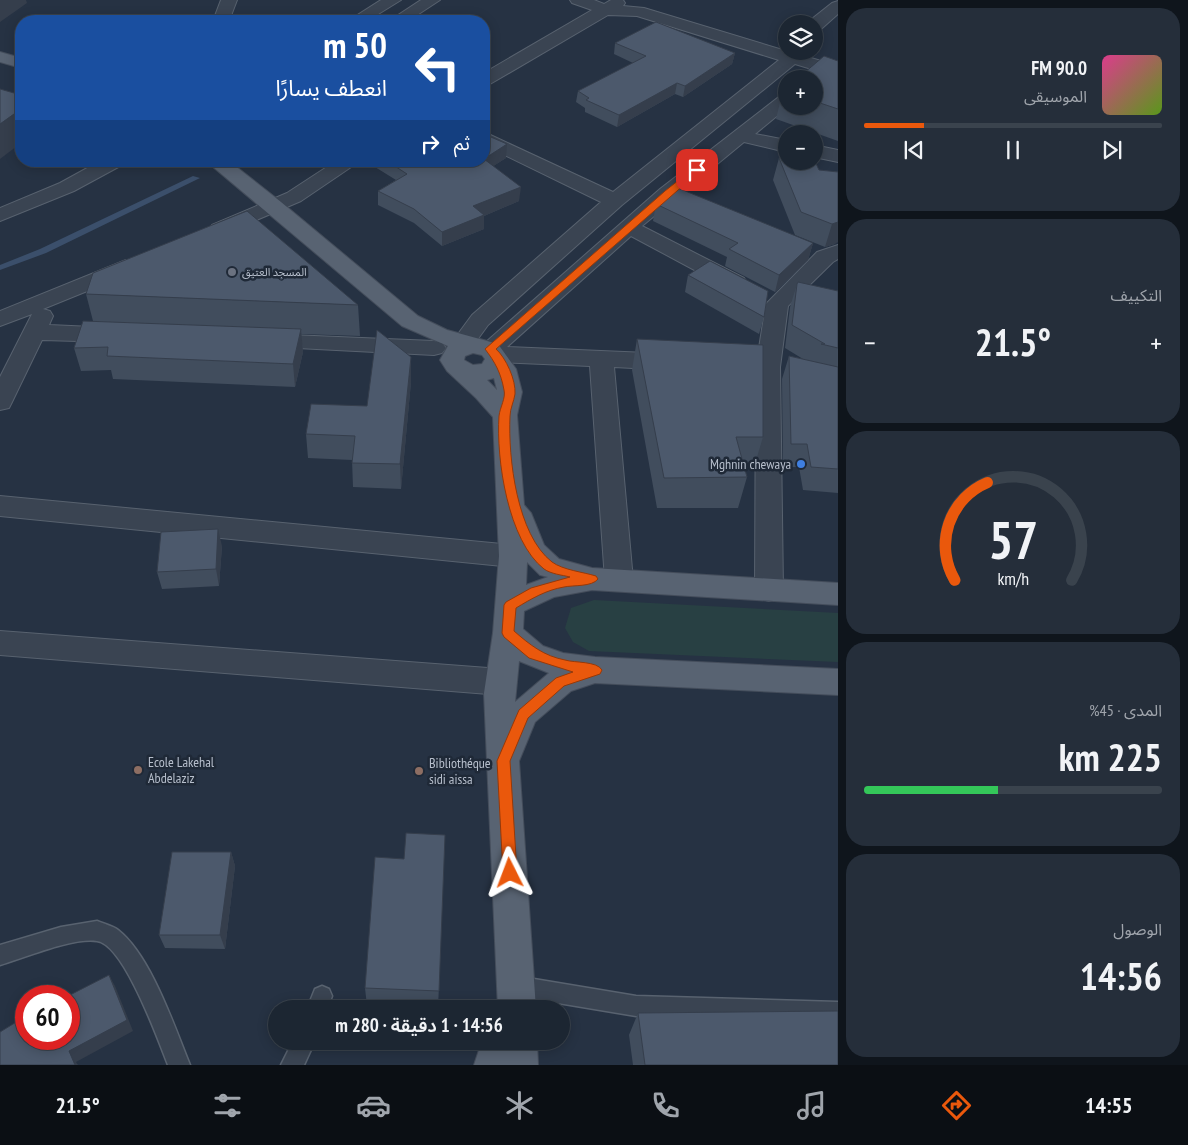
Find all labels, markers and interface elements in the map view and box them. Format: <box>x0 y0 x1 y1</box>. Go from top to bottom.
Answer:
map controls <box>778 15 823 170</box>
button: layers <box>778 15 823 60</box>
text: 50 m <box>323 22 387 68</box>
icon: left <box>405 35 470 100</box>
text: 90.0 FM <box>1031 56 1087 80</box>
button: + <box>778 70 823 115</box>
text: انعطف يسارًا <box>276 74 387 102</box>
text: الموسيقى <box>1024 86 1087 106</box>
button: − <box>778 125 823 170</box>
icon: right <box>416 130 444 158</box>
text: ثم <box>454 131 470 155</box>
icon: previous <box>900 136 928 164</box>
icon: pause <box>999 136 1027 164</box>
icon: next <box>1098 136 1126 164</box>
pin <box>676 149 718 191</box>
icon: arrive <box>683 156 711 184</box>
place label: المسجد العتيق <box>242 265 307 279</box>
marker: المسجد العتيق <box>226 266 238 278</box>
text: التكييف <box>1110 285 1162 305</box>
text: 21.5° <box>975 317 1051 366</box>
text: − <box>864 324 876 361</box>
text: + <box>1150 324 1162 361</box>
place label: Mghnin chewaya <box>710 455 791 473</box>
marker: Mghnin chewaya <box>795 458 807 470</box>
text: 57 <box>988 506 1038 573</box>
text: km/h <box>997 567 1029 590</box>
text: المدى · 45% <box>1089 700 1162 720</box>
text: 225 km <box>1059 732 1162 781</box>
place label: Ecole Lakehal Abdelaziz <box>148 753 215 787</box>
place label: Bibliothéque sidi aissa <box>429 754 491 788</box>
marker: Ecole Lakehal Abdelaziz <box>132 764 144 776</box>
marker: Bibliothéque sidi aissa <box>413 765 425 777</box>
position arrow <box>483 846 535 898</box>
text: الوصول <box>1113 919 1162 939</box>
text: 14:56 <box>1080 951 1162 1000</box>
speed limit sign: 60 <box>15 985 80 1050</box>
text: 14:56 · 1 دقيقة · 280 m <box>335 1013 503 1037</box>
icon: filters <box>210 1088 245 1123</box>
icon: car <box>356 1088 391 1123</box>
icon: climate <box>502 1088 537 1123</box>
icon: phone <box>648 1088 683 1123</box>
icon: music <box>794 1088 829 1123</box>
icon: directions <box>939 1088 974 1123</box>
text: 21.5° <box>55 1091 100 1119</box>
text: 14:55 <box>1085 1091 1133 1119</box>

